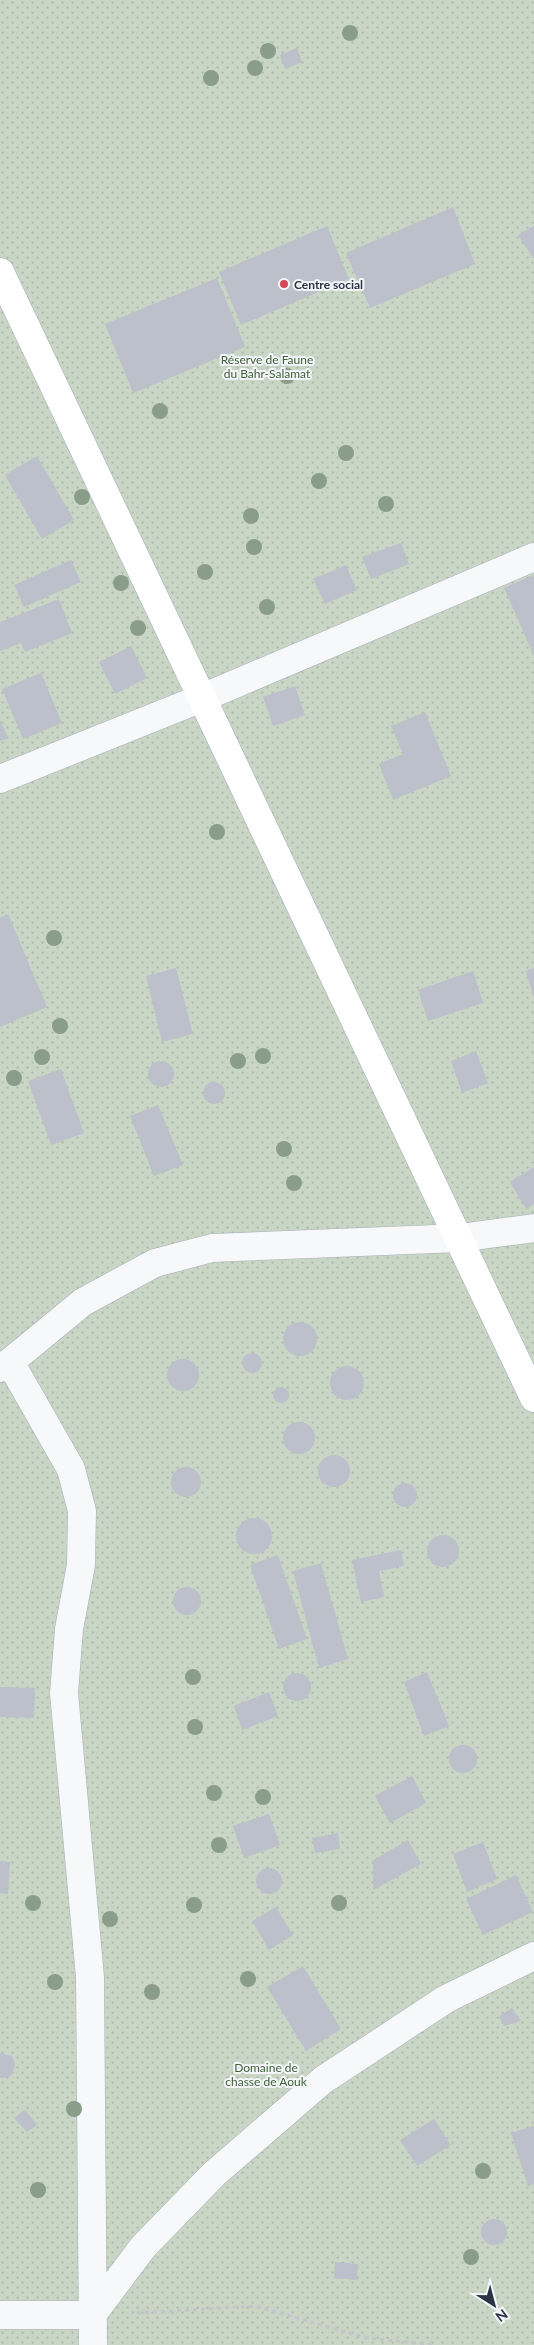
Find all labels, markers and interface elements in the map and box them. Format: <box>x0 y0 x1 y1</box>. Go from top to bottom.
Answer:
place label: Centre social <box>294 277 363 292</box>
marker: Centre social <box>278 278 290 290</box>
park label: Réserve de Faune du Bahr-Salamat <box>221 352 313 381</box>
park label: Domaine de chasse de Aouk <box>225 2060 308 2089</box>
north arrow <box>469 2280 519 2330</box>
text: N <box>493 2306 511 2326</box>

